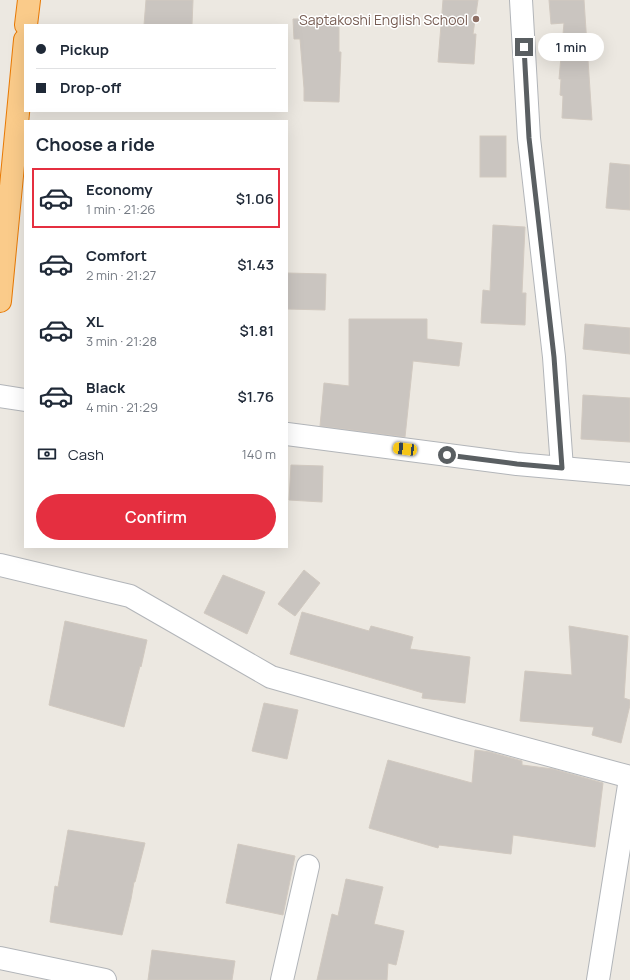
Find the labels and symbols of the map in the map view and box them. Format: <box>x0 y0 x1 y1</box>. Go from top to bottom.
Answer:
place label: Saptakoshi English School <box>299 10 468 29</box>
marker: Saptakoshi English School <box>471 14 481 24</box>
callout: 1 min <box>538 33 604 61</box>
route end <box>515 38 533 56</box>
car <box>392 442 418 456</box>
route start <box>438 446 456 464</box>

